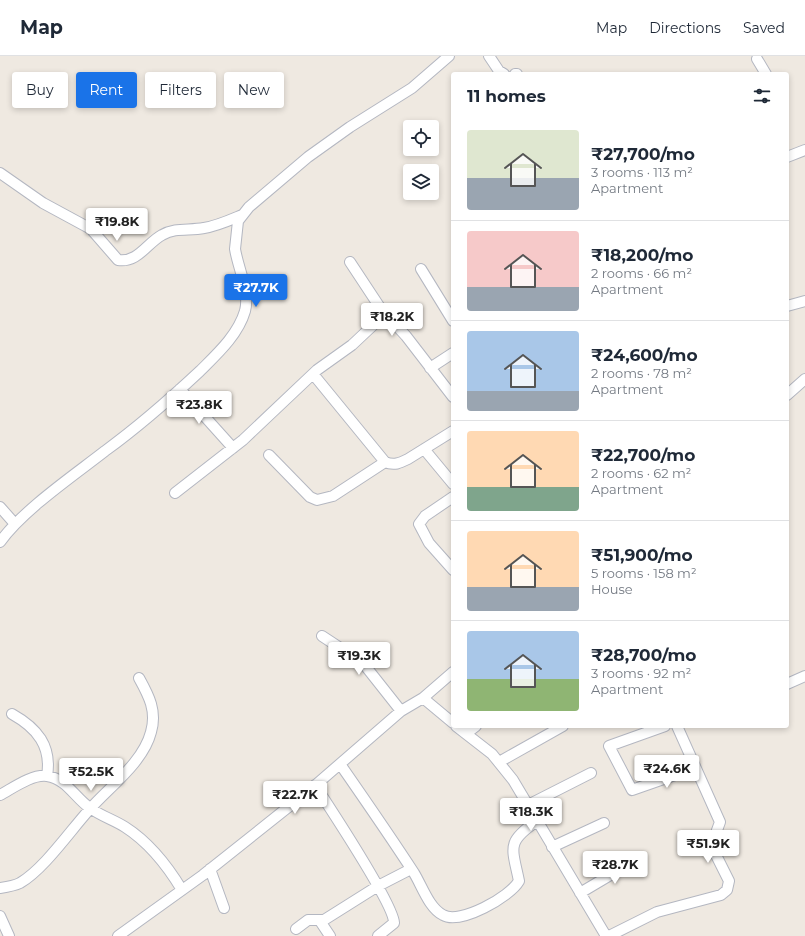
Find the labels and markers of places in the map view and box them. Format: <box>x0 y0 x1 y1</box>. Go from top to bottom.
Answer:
pin: ₹19.8K <box>84 208 150 242</box>
pin: ₹27.7K <box>223 274 289 308</box>
pin: ₹18.2K <box>359 303 425 337</box>
pin: ₹23.8K <box>166 391 232 425</box>
pin: ₹19.3K <box>326 642 392 676</box>
pin: ₹24.6K <box>634 755 700 789</box>
pin: ₹52.5K <box>58 758 124 792</box>
pin: ₹22.7K <box>262 781 328 815</box>
pin: ₹18.3K <box>498 798 564 832</box>
pin: ₹51.9K <box>675 830 741 864</box>
pin: ₹28.7K <box>582 851 648 885</box>

